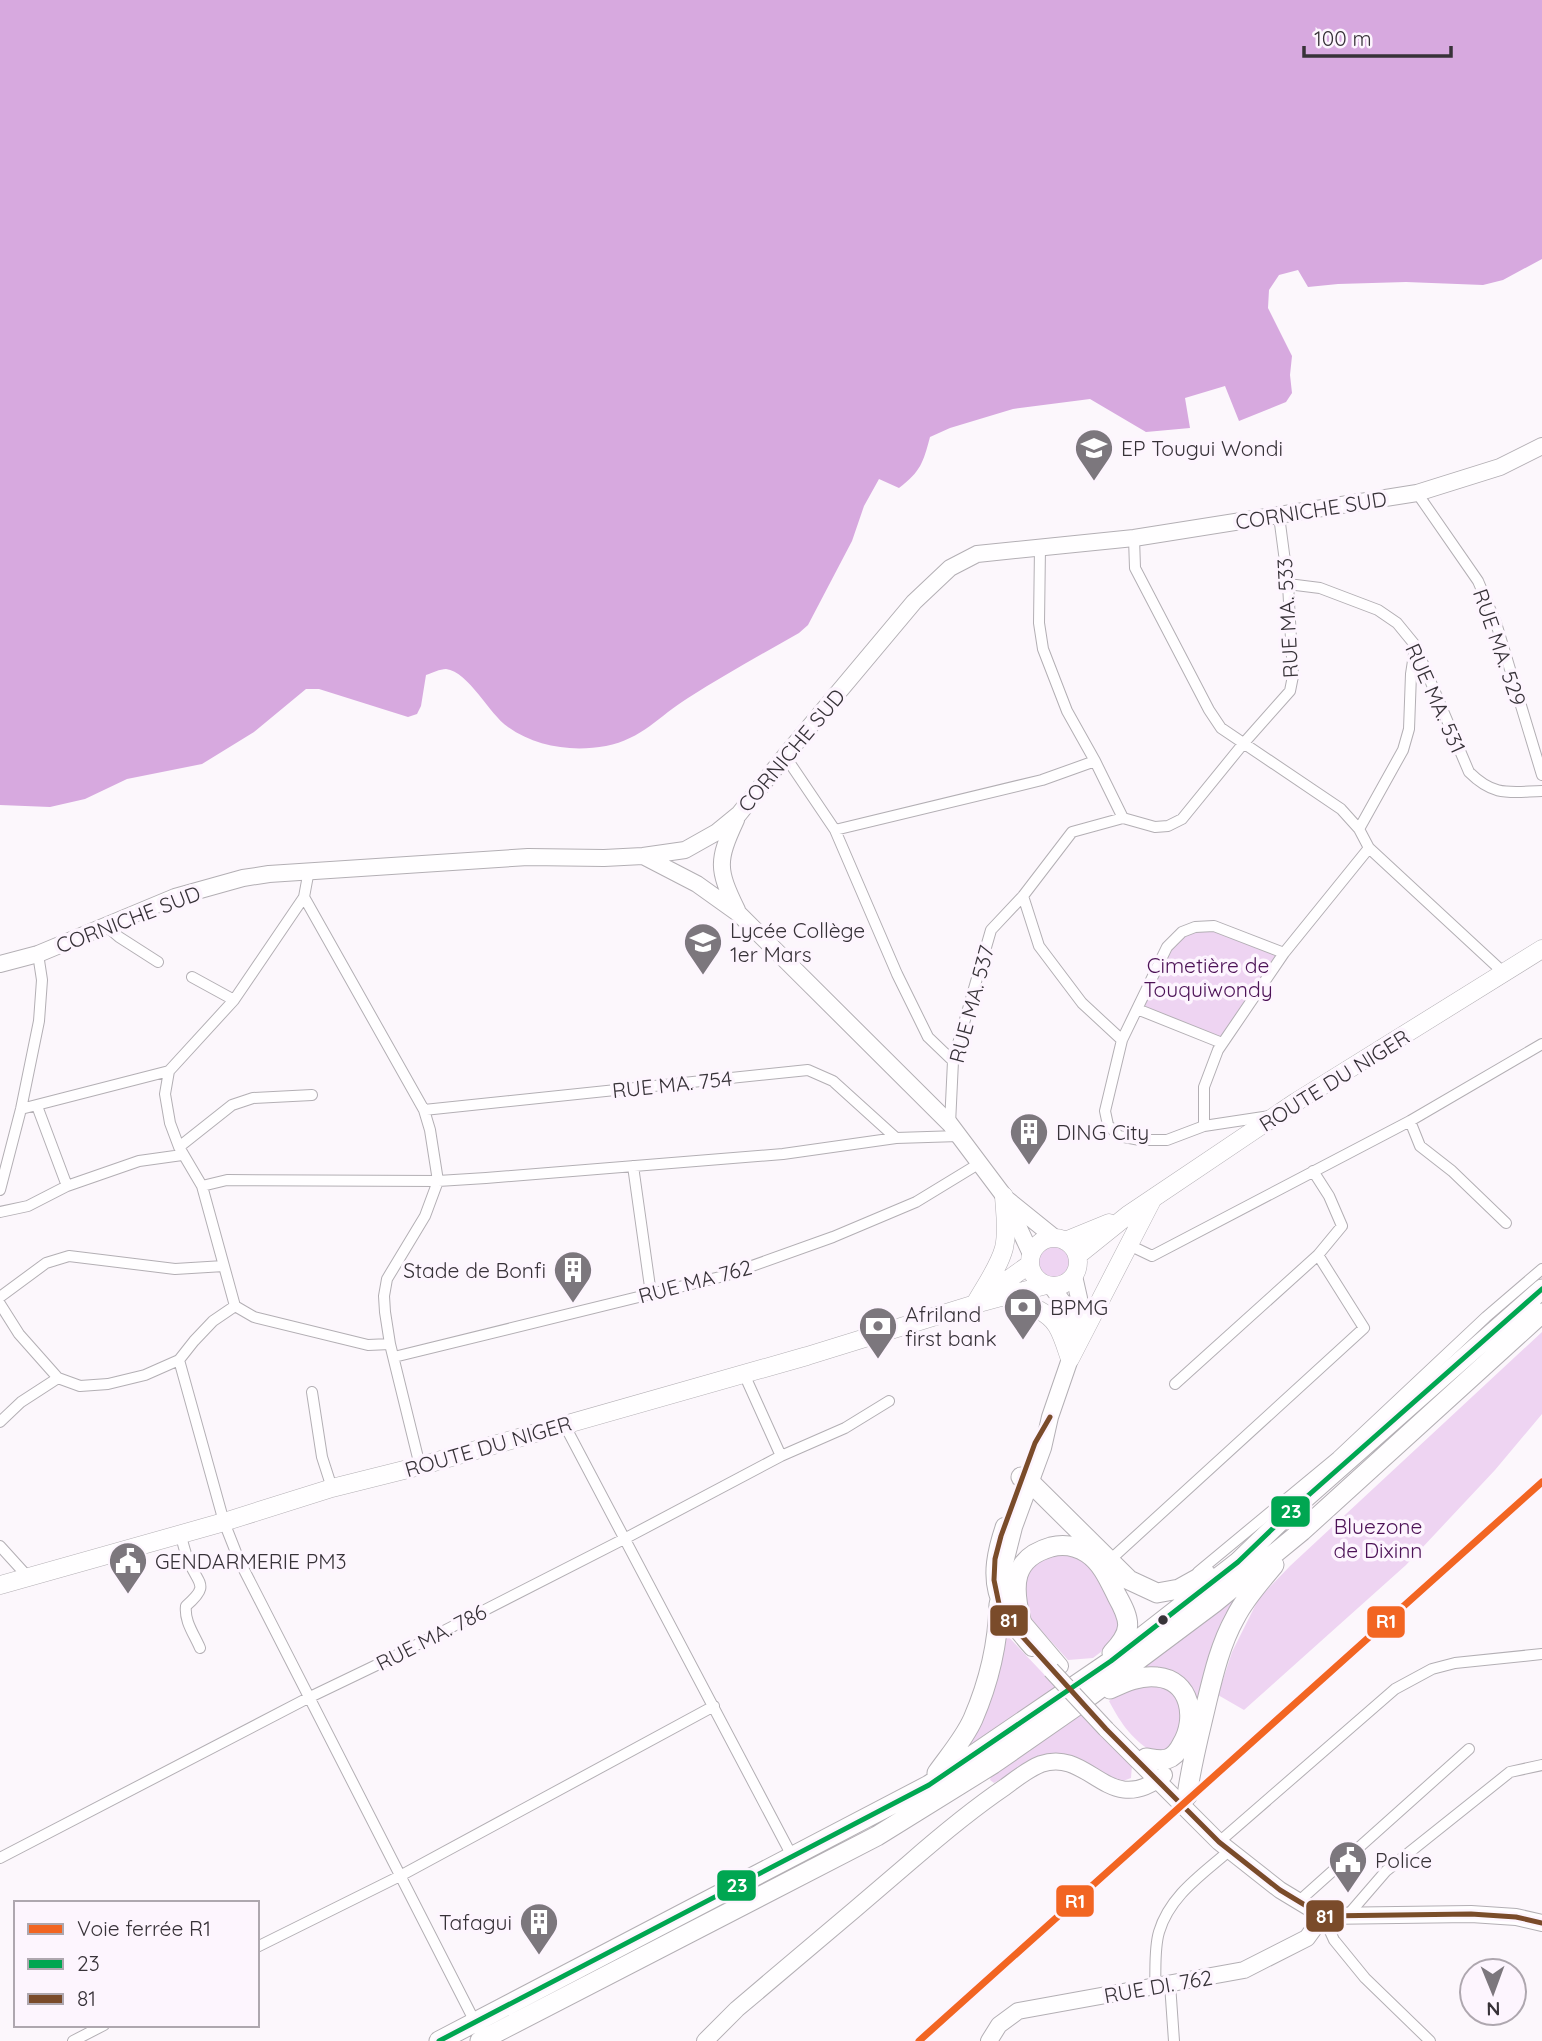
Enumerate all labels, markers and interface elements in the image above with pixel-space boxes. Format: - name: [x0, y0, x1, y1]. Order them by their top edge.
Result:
- scale bar: [1304, 14, 1451, 58]
- text: 100 m: [1314, 25, 1372, 51]
- school or university icon: EP Tougui Wondi: [1073, 427, 1115, 482]
- place label: EP Tougui Wondi: [1121, 435, 1283, 461]
- street label: CORNICHE SUD: [1234, 485, 1388, 535]
- street label: RUE MA. 533: [1271, 557, 1303, 679]
- street label: RUE MA. 529: [1468, 585, 1532, 709]
- street label: RUE MA. 531: [1400, 639, 1472, 757]
- street label: CORNICHE SUD: [732, 683, 850, 817]
- street label: CORNICHE SUD: [52, 879, 204, 959]
- place label: Lycée Collège 1er Mars: [730, 917, 865, 967]
- school or university icon: Lycée Collège 1er Mars: [682, 921, 724, 976]
- street label: RUE MA. 537: [943, 942, 999, 1065]
- park label: Cimetière de Touquiwondy: [1143, 952, 1273, 1002]
- street label: ROUTE DU NIGER: [1254, 1023, 1414, 1137]
- street label: RUE MA. 754: [611, 1065, 733, 1103]
- building icon: DING City: [1008, 1111, 1050, 1166]
- place label: DING City: [1056, 1119, 1149, 1145]
- building icon: Stade de Bonfi: [552, 1249, 594, 1304]
- street label: RUE MA 762: [635, 1253, 755, 1309]
- place label: Stade de Bonfi: [403, 1257, 546, 1283]
- bank icon: BPMG: [1002, 1286, 1044, 1341]
- place label: BPMG: [1050, 1294, 1108, 1320]
- place label: Afriland first bank: [905, 1301, 997, 1351]
- bank icon: Afriland first bank: [857, 1305, 899, 1360]
- street label: ROUTE DU NIGER: [402, 1410, 574, 1482]
- line badge: 23: [1270, 1495, 1311, 1528]
- text: 23: [1280, 1499, 1302, 1523]
- park label: Bluezone de Dixinn: [1334, 1513, 1422, 1563]
- public building icon: GENDARMERIE PM3: [107, 1540, 149, 1595]
- place label: GENDARMERIE PM3: [155, 1548, 347, 1574]
- street label: RUE MA. 786: [371, 1598, 491, 1676]
- line badge: 81: [989, 1604, 1029, 1637]
- line badge: R1: [1366, 1605, 1406, 1639]
- text: 81: [1000, 1608, 1018, 1632]
- text: R1: [1376, 1609, 1396, 1633]
- unlabelled marker: [1156, 1613, 1170, 1627]
- public building icon: Police: [1327, 1839, 1369, 1894]
- place label: Police: [1375, 1847, 1432, 1873]
- line badge: 23: [716, 1869, 757, 1902]
- text: 23: [726, 1873, 748, 1897]
- line badge: R1: [1055, 1884, 1095, 1918]
- text: R1: [1065, 1889, 1085, 1913]
- line badge: 81: [1305, 1899, 1345, 1933]
- legend: [14, 1901, 259, 2027]
- building icon: Tafagui: [518, 1901, 560, 1956]
- text: 81: [1316, 1904, 1334, 1928]
- place label: Tafagui: [439, 1909, 512, 1935]
- text: Voie ferrée R1: [77, 1915, 211, 1941]
- text: 23: [77, 1950, 100, 1976]
- north arrow: [1458, 1957, 1528, 2027]
- street label: RUE DI. 762: [1102, 1964, 1214, 2008]
- text: 81: [77, 1985, 96, 2011]
- text: N: [1486, 1997, 1500, 2021]

